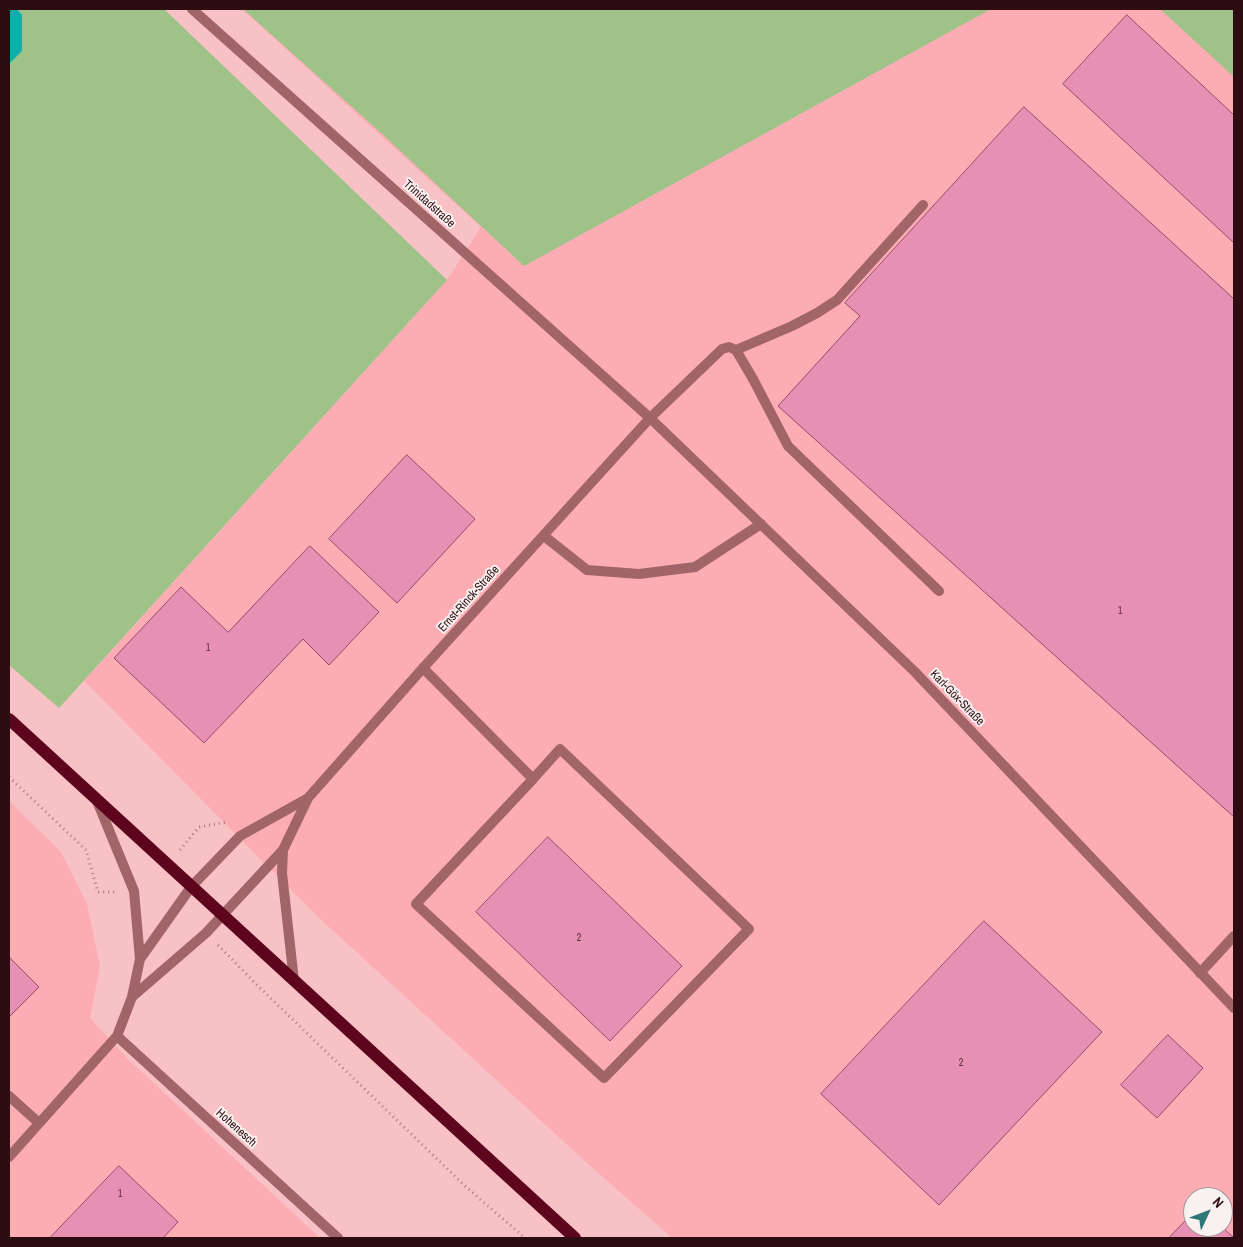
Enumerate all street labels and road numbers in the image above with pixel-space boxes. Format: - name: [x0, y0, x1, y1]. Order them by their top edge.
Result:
- street label: Trinidadstraße: [400, 177, 458, 231]
- street label: Ernst-Rinck-Straße: [435, 563, 503, 635]
- street label: Karl-Göx-Straße: [927, 667, 987, 729]
- street label: Hohenesch: [213, 1106, 259, 1150]

